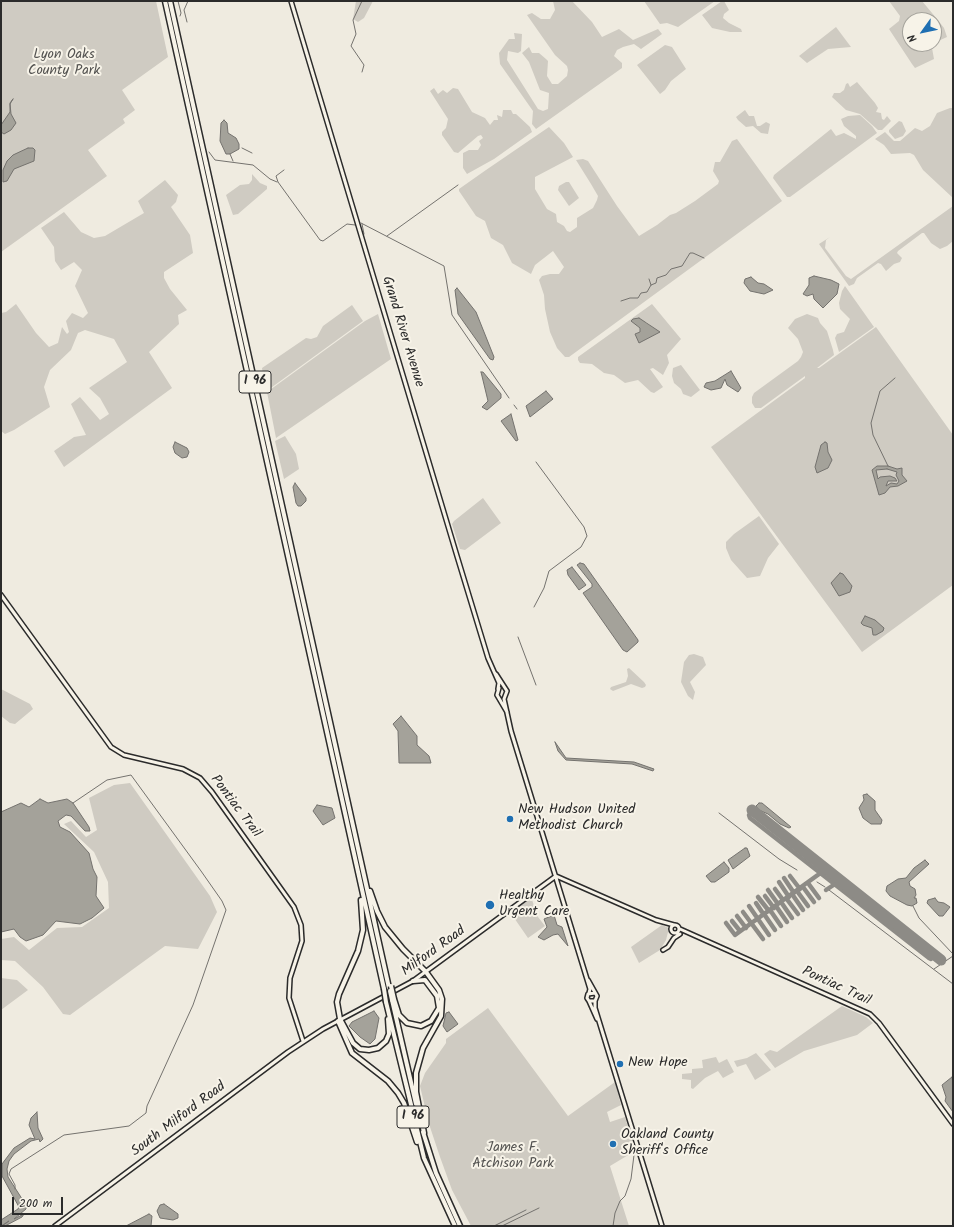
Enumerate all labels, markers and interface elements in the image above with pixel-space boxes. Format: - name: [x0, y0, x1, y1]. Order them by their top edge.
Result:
- north arrow: [902, 12, 942, 52]
- text: N: [903, 30, 922, 46]
- park label: Lyon Oaks County Park: [28, 48, 100, 80]
- street label: Grand River Avenue: [377, 275, 427, 389]
- road number: I 96: [239, 371, 271, 393]
- street label: Pontiac Trail: [206, 772, 264, 842]
- place label: New Hudson United Methodist Church: [518, 803, 635, 836]
- marker: New Hudson United Methodist Church: [505, 814, 515, 824]
- place label: Healthy Urgent Care: [499, 889, 569, 922]
- marker: Healthy Urgent Care: [484, 899, 496, 911]
- street label: Milford Road: [399, 923, 469, 981]
- street label: Pontiac Trail: [799, 964, 873, 1010]
- place label: New Hope: [628, 1056, 688, 1072]
- marker: New Hope: [615, 1059, 625, 1069]
- street label: South Milford Road: [129, 1079, 229, 1161]
- road number: I 96: [397, 1106, 429, 1128]
- place label: Oakland County Sheriff's Office: [621, 1128, 714, 1160]
- marker: Oakland County Sheriff's Office: [608, 1139, 618, 1149]
- park label: James F. Atchison Park: [472, 1141, 554, 1174]
- scale bar: [14, 1189, 65, 1215]
- text: 200 m: [19, 1194, 52, 1213]

